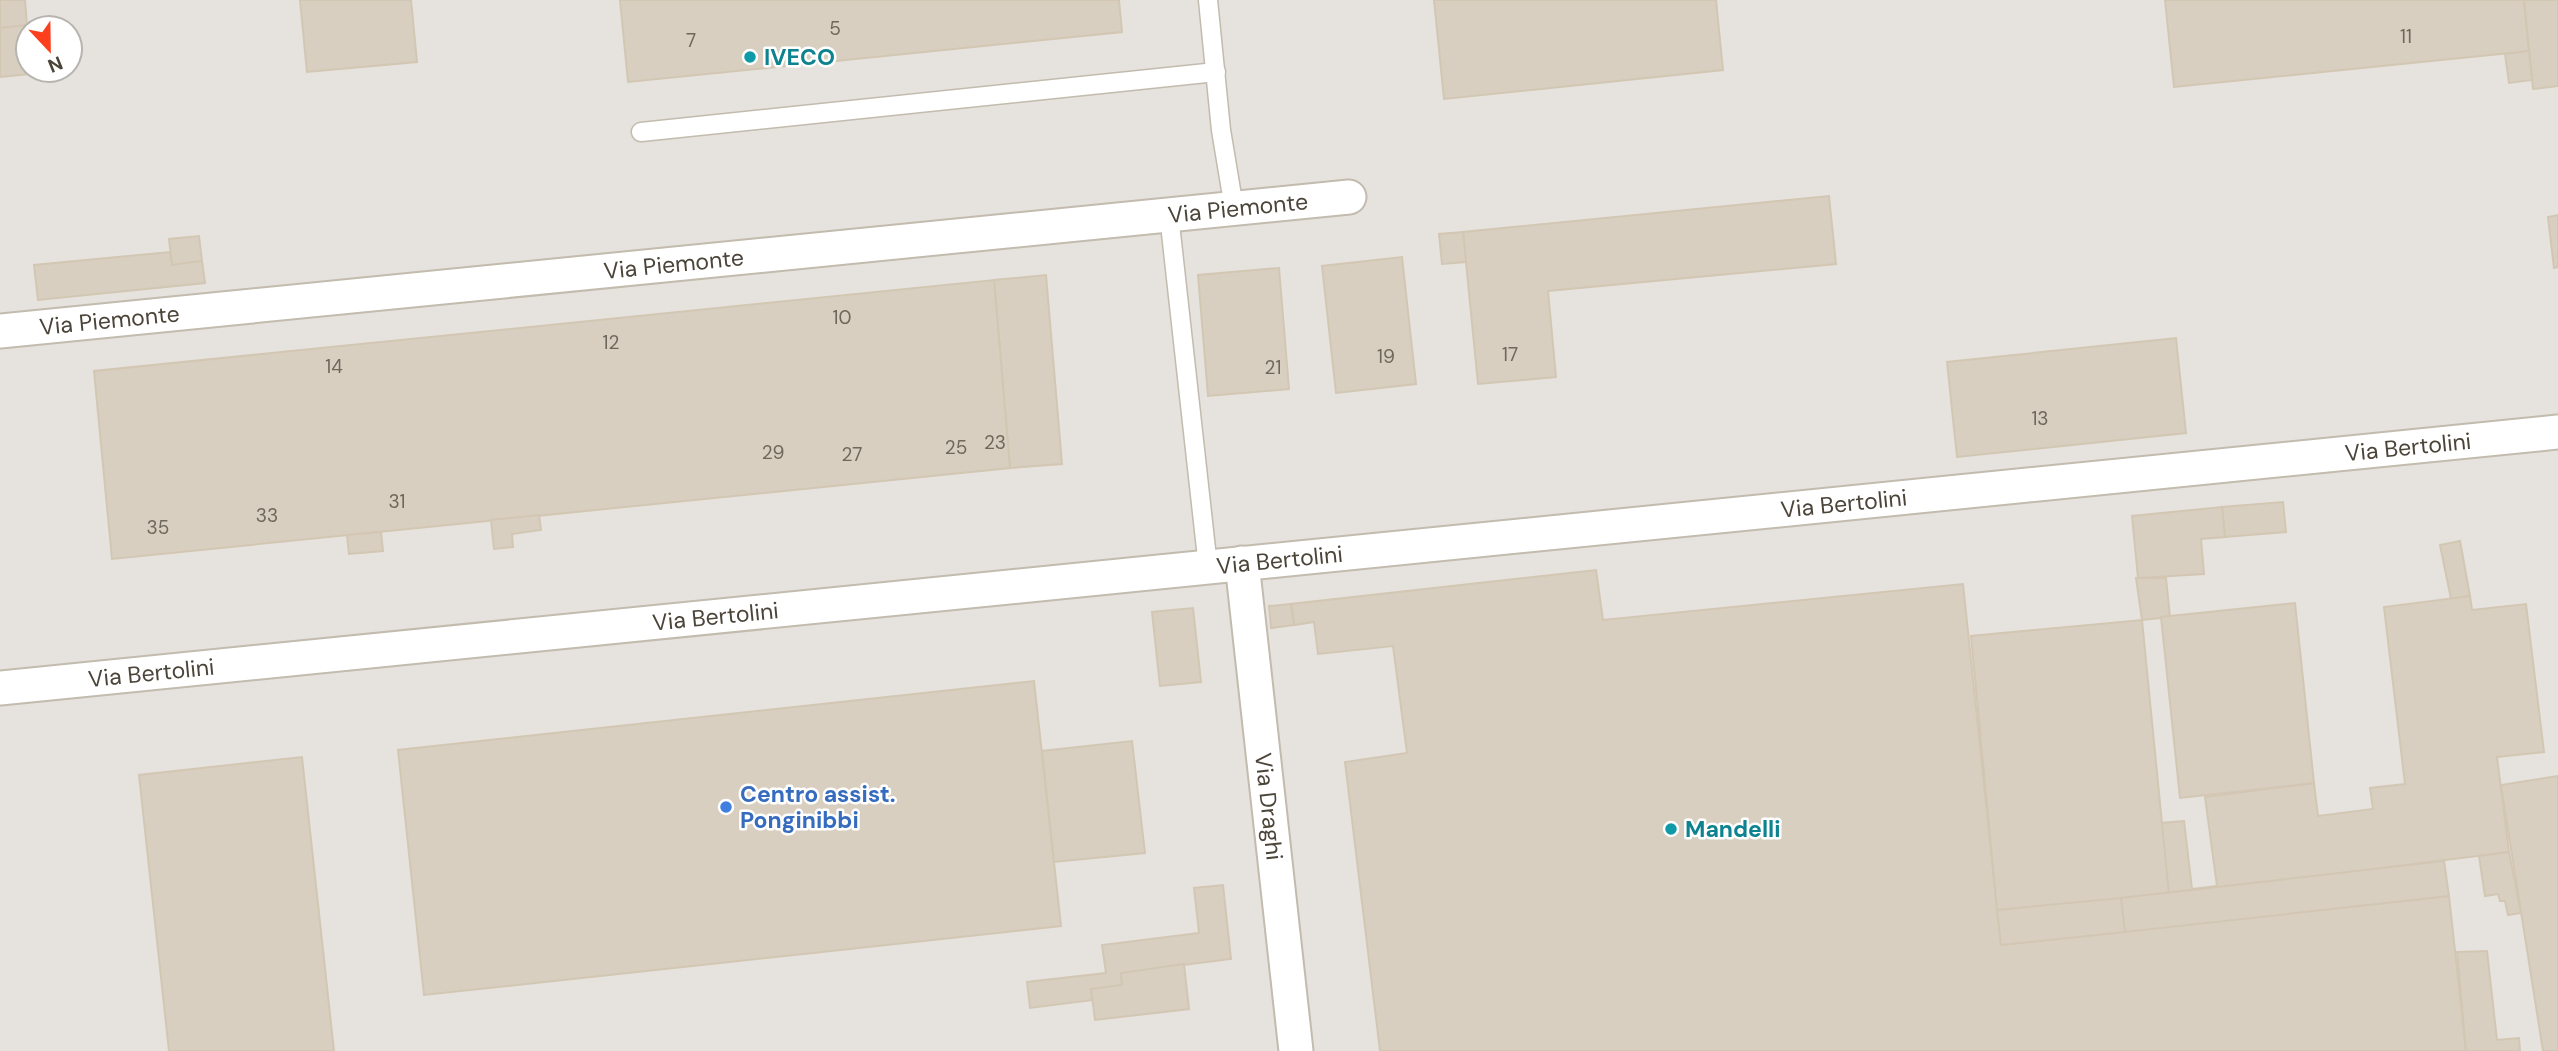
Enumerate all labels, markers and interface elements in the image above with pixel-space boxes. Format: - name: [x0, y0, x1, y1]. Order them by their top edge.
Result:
- north arrow: [14, 14, 84, 84]
- house number: 5: [829, 16, 841, 41]
- house number: 11: [2400, 24, 2412, 49]
- house number: 7: [686, 28, 696, 53]
- place label: IVECO: [764, 42, 835, 72]
- marker: IVECO: [742, 49, 758, 65]
- text: N: [44, 50, 66, 78]
- street label: Via Piemonte: [1166, 186, 1309, 230]
- street label: Via Piemonte: [602, 242, 745, 286]
- street label: Via Piemonte: [38, 298, 181, 342]
- house number: 10: [833, 305, 851, 330]
- house number: 12: [603, 330, 619, 355]
- house number: 17: [1502, 342, 1518, 367]
- house number: 19: [1377, 344, 1395, 369]
- house number: 14: [325, 354, 343, 379]
- house number: 21: [1265, 355, 1281, 380]
- house number: 13: [2031, 406, 2049, 431]
- street label: Via Bertolini: [2343, 426, 2473, 468]
- house number: 23: [984, 430, 1006, 455]
- house number: 25: [945, 435, 967, 460]
- house number: 29: [762, 440, 784, 465]
- house number: 27: [842, 442, 862, 467]
- street label: Via Bertolini: [1779, 482, 1908, 525]
- house number: 31: [389, 489, 405, 514]
- house number: 33: [256, 503, 278, 528]
- house number: 35: [147, 515, 169, 540]
- street label: Via Bertolini: [1215, 539, 1344, 581]
- street label: Via Bertolini: [651, 595, 780, 638]
- street label: Via Bertolini: [87, 652, 216, 694]
- street label: Via Draghi: [1248, 751, 1290, 862]
- place label: Centro assist. Ponginibbi: [740, 779, 896, 835]
- marker: Centro assist. Ponginibbi: [718, 799, 734, 815]
- place label: Mandelli: [1685, 814, 1781, 844]
- marker: Mandelli: [1663, 821, 1679, 837]

